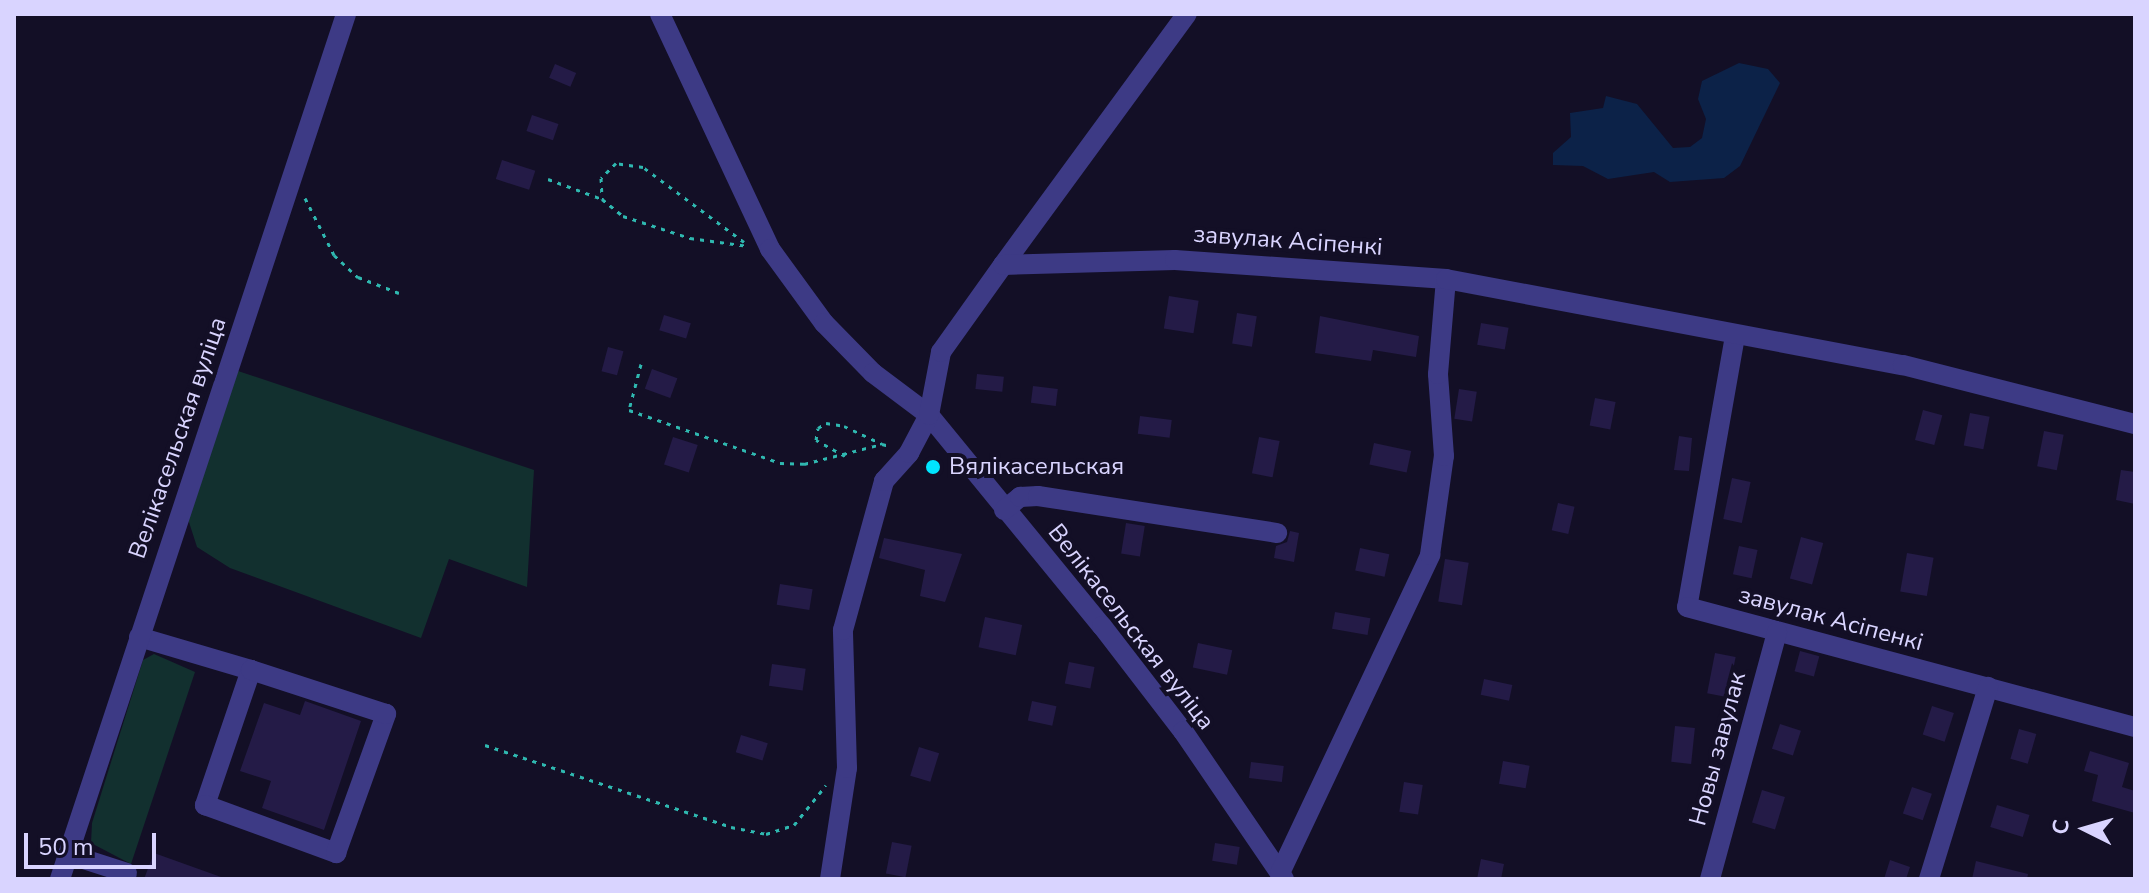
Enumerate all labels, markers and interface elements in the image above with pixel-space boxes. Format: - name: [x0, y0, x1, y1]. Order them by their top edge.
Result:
- street label: завулак Асіпенкі: [1192, 220, 1384, 262]
- street label: Велікасельская вуліца: [123, 314, 233, 562]
- place label: Вялікасельская: [949, 453, 1124, 481]
- marker: Вялікасельская: [924, 458, 942, 476]
- street label: Велікасельская вуліца: [1042, 518, 1220, 736]
- street label: завулак Асіпенкі: [1736, 581, 1926, 657]
- street label: Новы завулак: [1684, 669, 1752, 829]
- north arrow: [2045, 789, 2125, 869]
- scale bar: [28, 817, 160, 867]
- text: С: [2045, 818, 2077, 836]
- text: 50 m: [38, 831, 94, 863]

